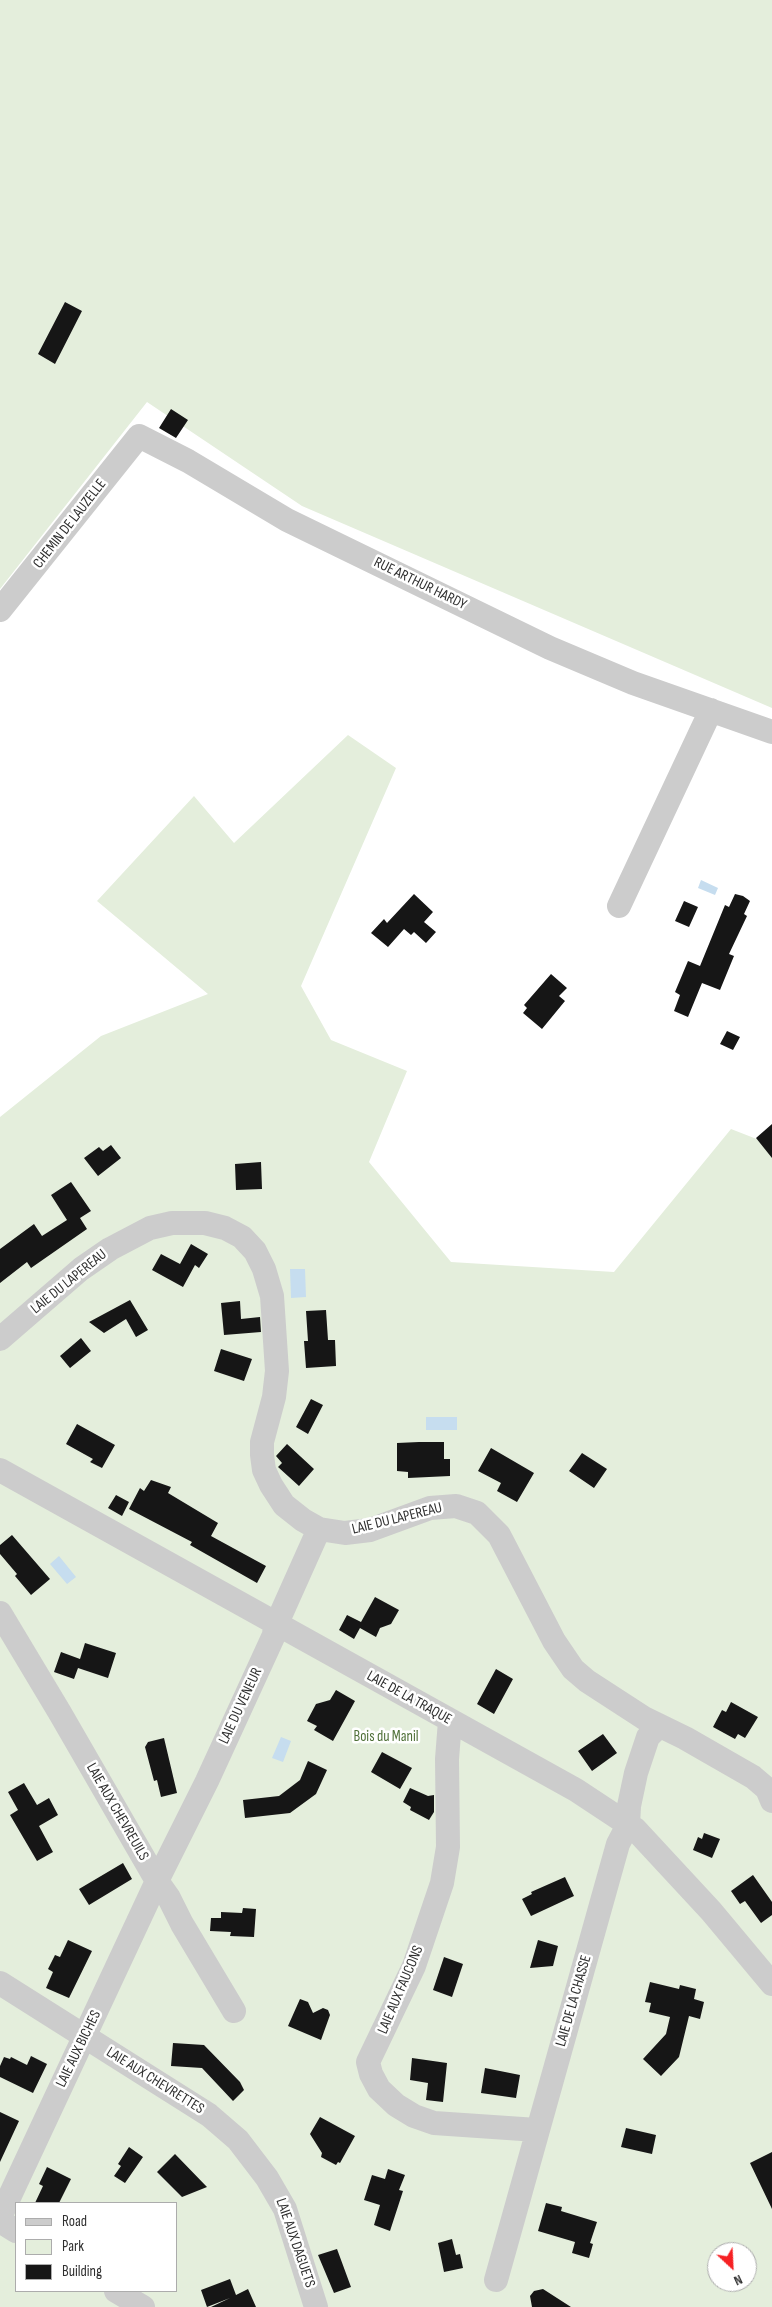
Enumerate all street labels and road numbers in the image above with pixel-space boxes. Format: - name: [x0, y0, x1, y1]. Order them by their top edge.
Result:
- street label: CHEMIN DE LAUZELLE: [30, 476, 110, 572]
- street label: RUE ARTHUR HARDY: [371, 554, 469, 614]
- street label: LAIE DU LAPEREAU: [27, 1246, 111, 1318]
- street label: LAIE DU LAPEREAU: [350, 1499, 444, 1539]
- street label: LAIE DU VENEUR: [216, 1665, 266, 1747]
- street label: LAIE DE LA TRAQUE: [363, 1667, 455, 1729]
- street label: LAIE AUX CHEVREUILS: [82, 1760, 152, 1864]
- street label: LAIE AUX FAUCONS: [374, 1943, 428, 2037]
- street label: LAIE DE LA CHASSE: [552, 1953, 596, 2049]
- street label: LAIE AUX BICHES: [53, 2008, 105, 2090]
- street label: LAIE AUX CHEVRETTES: [103, 2044, 207, 2118]
- street label: LAIE AUX DAGUETS: [271, 2196, 319, 2290]

